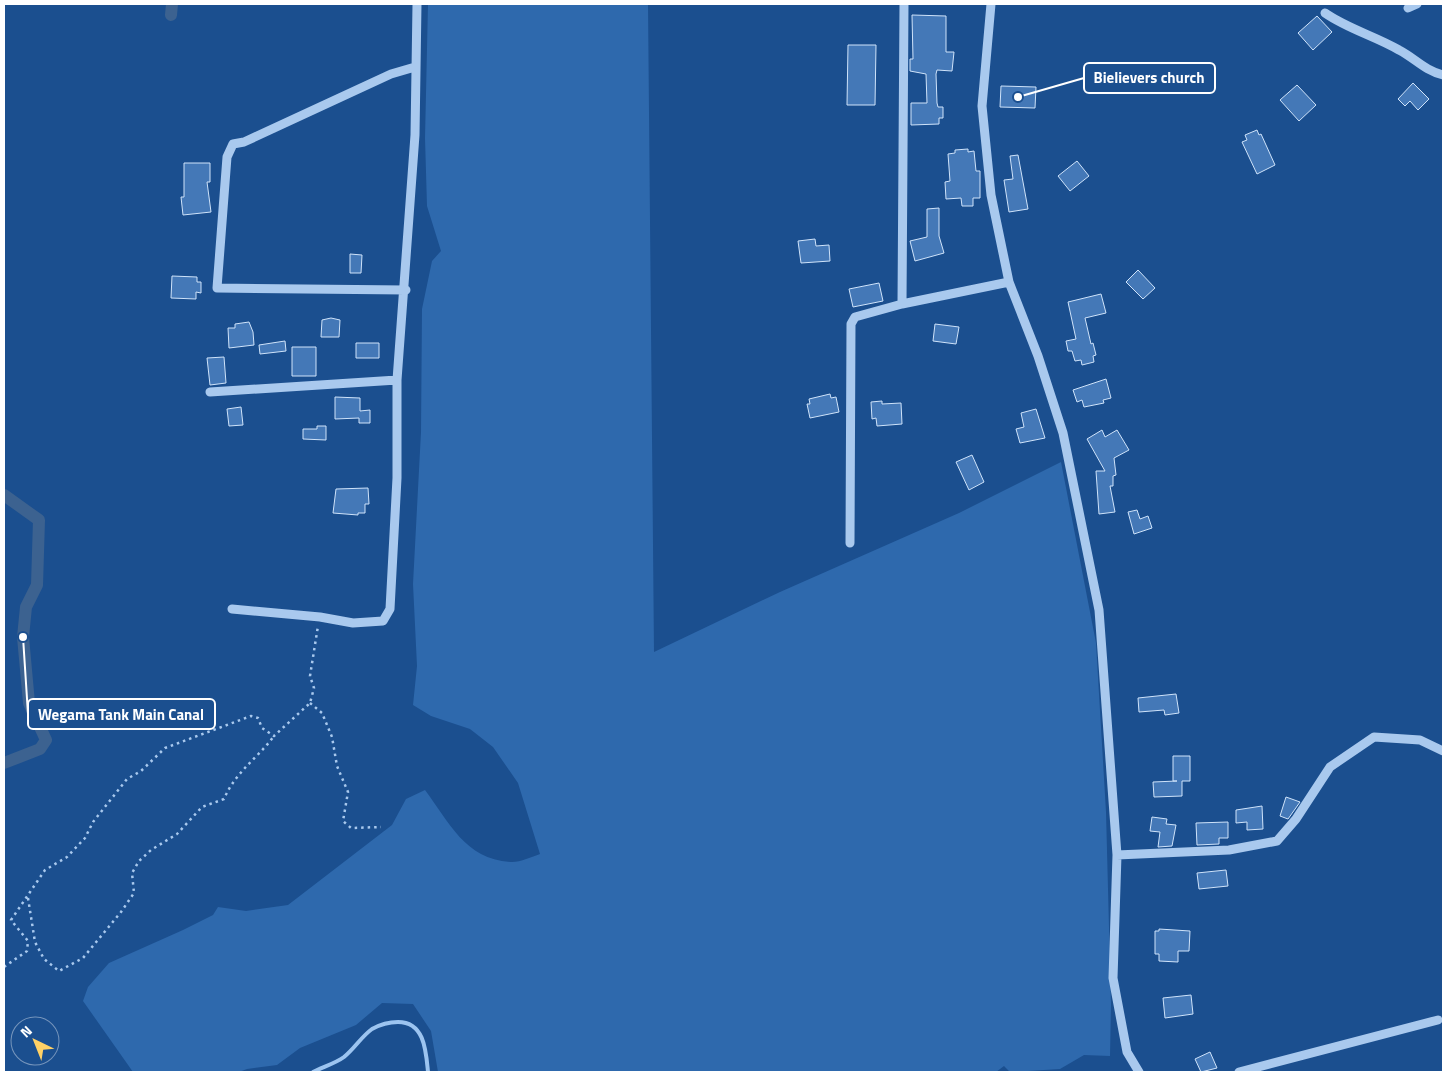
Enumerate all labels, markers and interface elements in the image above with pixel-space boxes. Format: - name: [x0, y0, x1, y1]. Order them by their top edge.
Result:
- callout: Bielievers church: [1084, 63, 1215, 93]
- text: Bielievers church: [1094, 66, 1204, 89]
- callout: Wegama Tank Main Canal: [28, 699, 215, 729]
- text: Wegama Tank Main Canal: [38, 703, 204, 726]
- north arrow: [10, 1016, 60, 1066]
- text: N: [15, 1020, 37, 1042]

